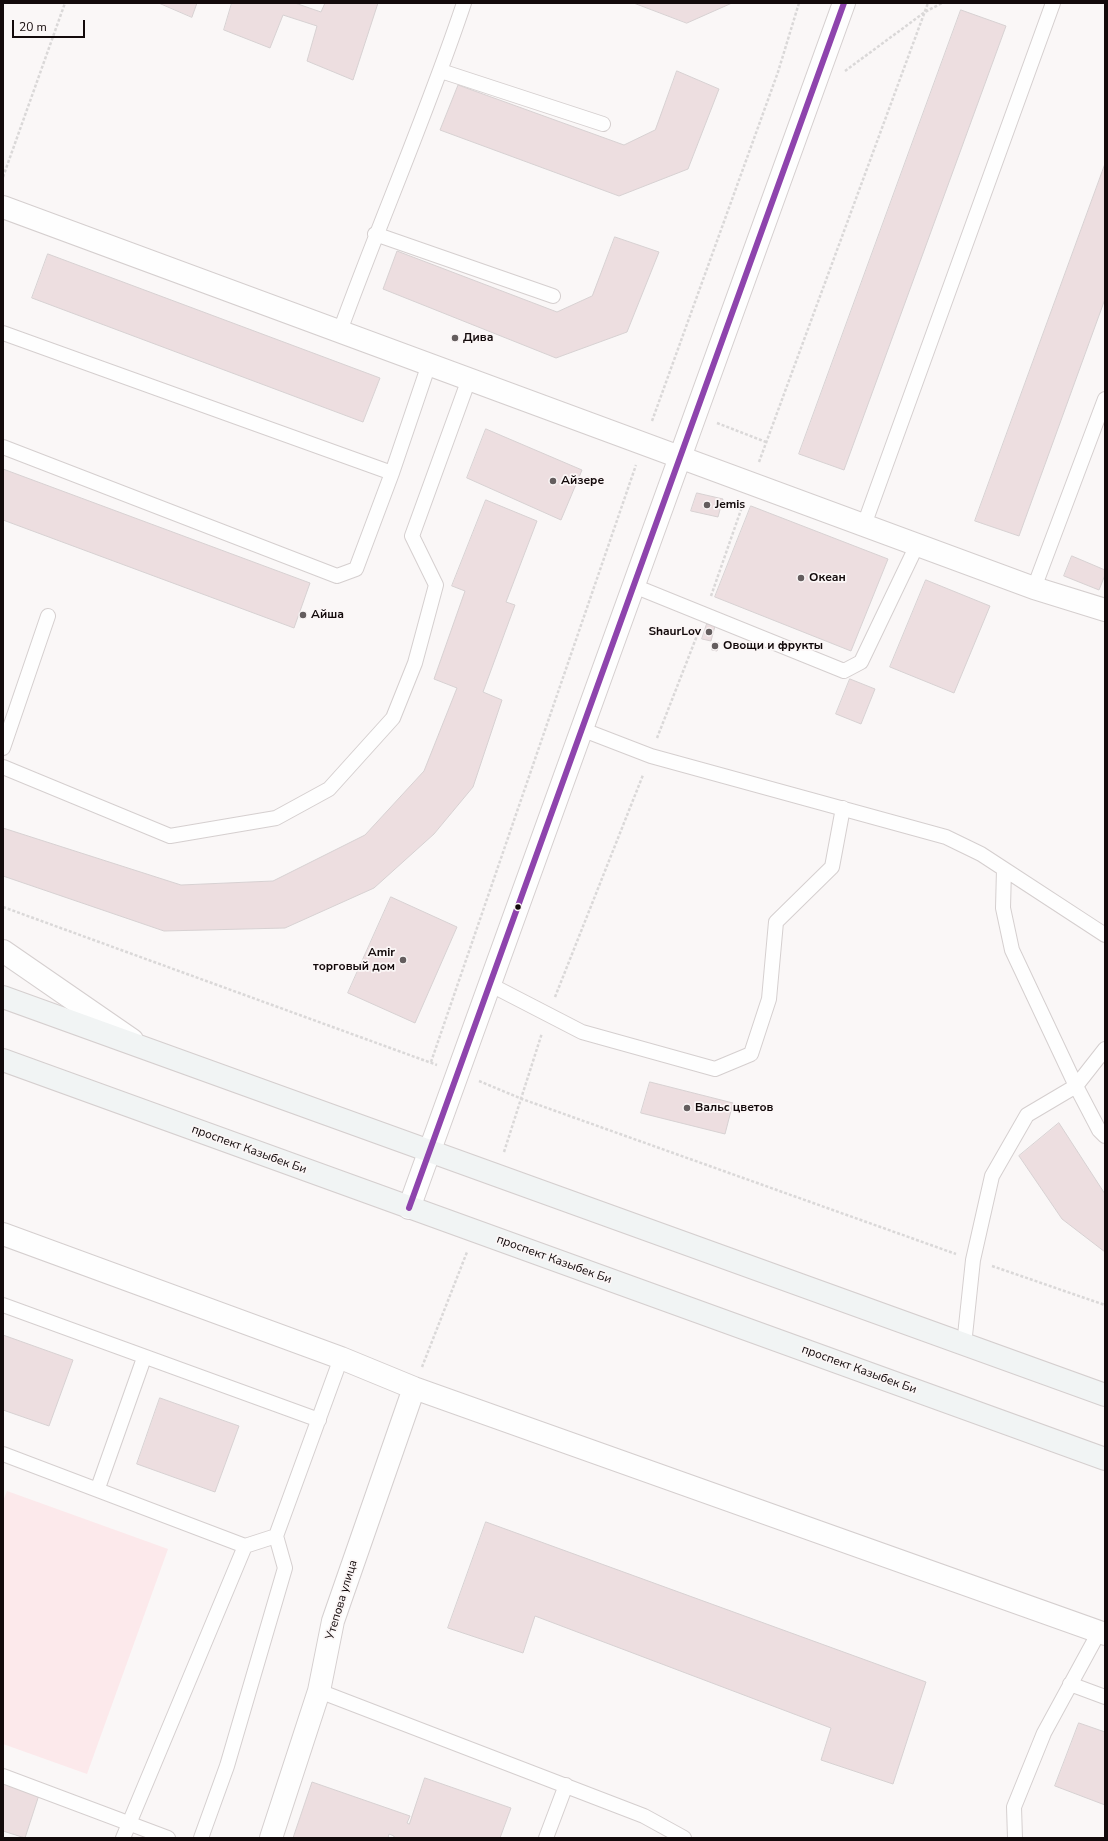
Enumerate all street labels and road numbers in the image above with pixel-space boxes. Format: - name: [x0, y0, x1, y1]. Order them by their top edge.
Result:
- street label: проспект Казыбек Би: [190, 1122, 308, 1178]
- street label: проспект Казыбек Би: [495, 1232, 613, 1288]
- street label: проспект Казыбек Би: [800, 1342, 918, 1398]
- street label: Утепова улица: [323, 1558, 361, 1642]

